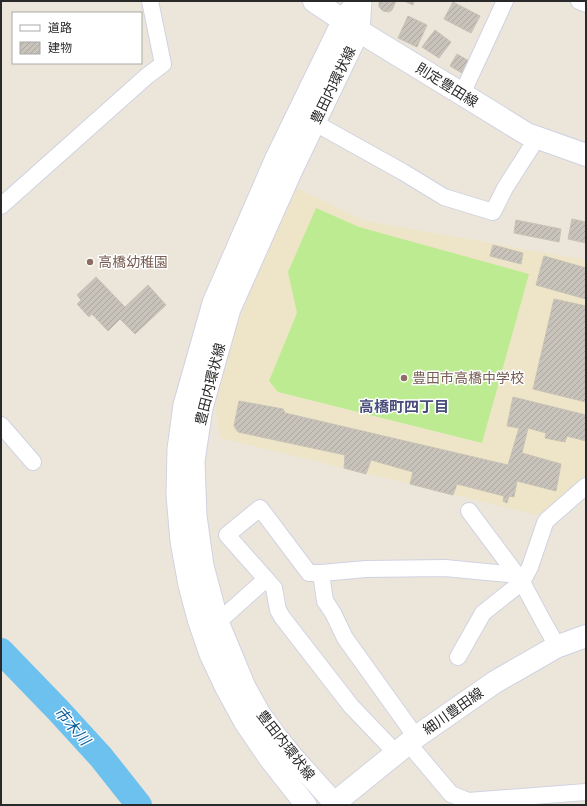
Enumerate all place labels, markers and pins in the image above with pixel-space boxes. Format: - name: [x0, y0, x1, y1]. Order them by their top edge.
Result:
- place label: 高橋幼稚園: [98, 254, 168, 271]
- marker: 高橋幼稚園: [85, 257, 95, 267]
- place label: 豊田市高橋中学校: [412, 370, 524, 387]
- marker: 豊田市高橋中学校: [399, 373, 409, 383]

